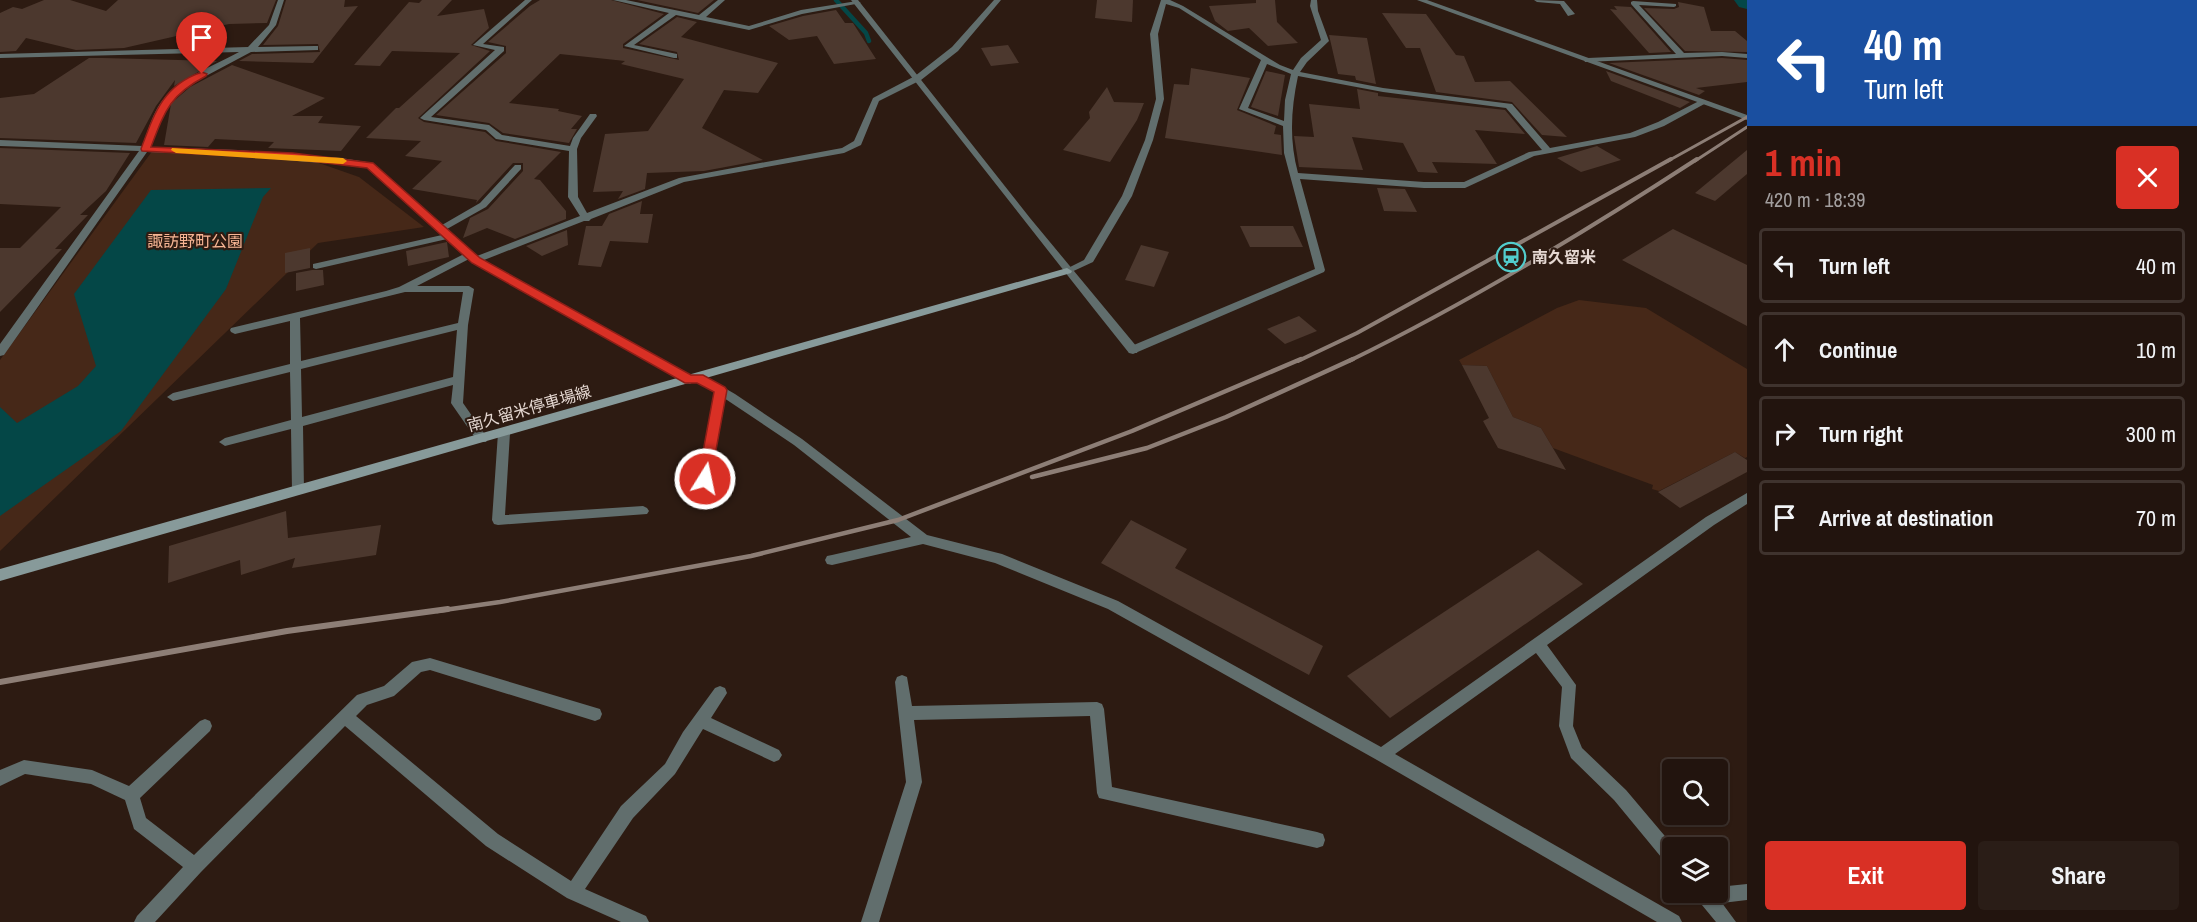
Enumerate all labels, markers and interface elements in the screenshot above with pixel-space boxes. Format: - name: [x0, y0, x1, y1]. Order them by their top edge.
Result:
- pin: [176, 12, 227, 74]
- text: 40 m: [1864, 17, 1943, 73]
- icon: arrive: [185, 21, 218, 54]
- icon: left: [1765, 24, 1843, 102]
- text: Turn left: [1864, 71, 1943, 107]
- text: 1 min: [1765, 139, 1842, 187]
- button: close: [2116, 146, 2179, 209]
- text: 420 m · 18:39: [1765, 186, 1865, 213]
- park label: 諏訪野町公園: [147, 230, 243, 252]
- station icon: 南久留米: [1495, 241, 1527, 273]
- place label: 南久留米: [1532, 246, 1596, 268]
- icon: left: [1768, 249, 1801, 282]
- text: Turn left: [1819, 251, 1890, 281]
- text: 40 m: [2136, 251, 2176, 281]
- icon: ahead: [1768, 333, 1801, 366]
- text: Continue: [1819, 335, 1897, 365]
- text: 10 m: [2136, 335, 2176, 365]
- street label: 南久留米停車場線: [464, 380, 594, 436]
- icon: right: [1768, 417, 1801, 450]
- text: Turn right: [1819, 419, 1903, 449]
- text: 300 m: [2126, 419, 2176, 449]
- position arrow: [673, 447, 737, 511]
- icon: arrive: [1768, 501, 1801, 534]
- text: Arrive at destination: [1819, 503, 1993, 533]
- text: 70 m: [2136, 503, 2176, 533]
- map controls: [1662, 759, 1728, 903]
- button: search: [1662, 759, 1728, 825]
- button: layers: [1662, 837, 1728, 903]
- button: Exit: [1765, 841, 1966, 910]
- button: Share: [1978, 841, 2179, 910]

